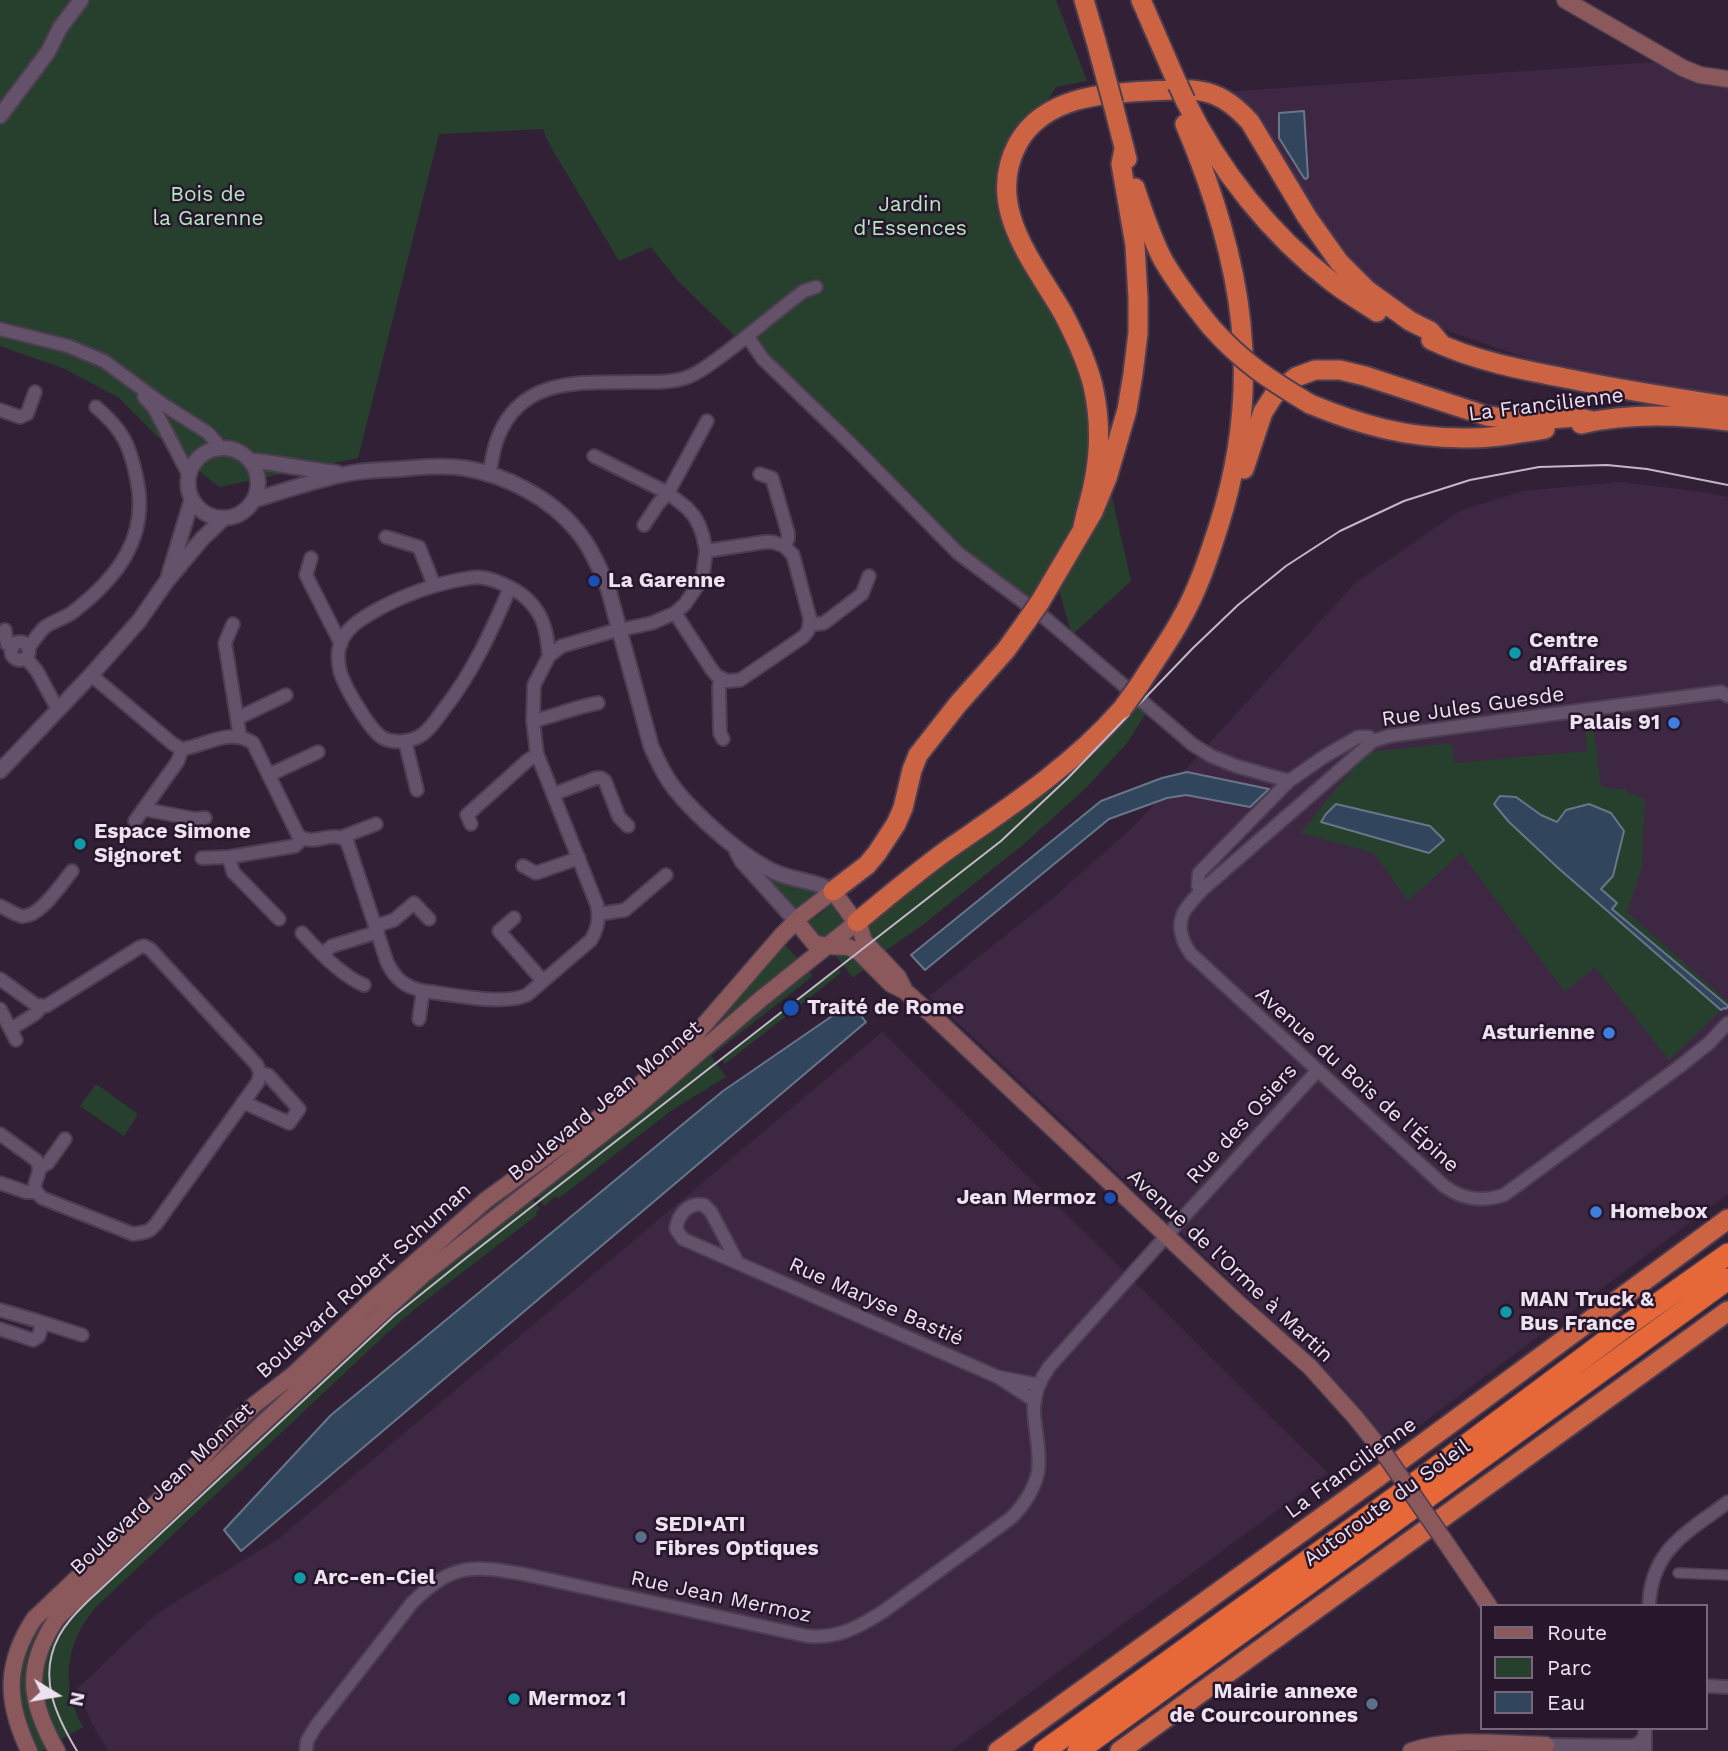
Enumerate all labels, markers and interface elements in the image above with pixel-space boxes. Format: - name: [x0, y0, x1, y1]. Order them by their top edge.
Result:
- park label: Bois de la Garenne: [152, 182, 264, 232]
- park label: Jardin d'Essences: [853, 192, 967, 242]
- street label: La Francilienne: [1467, 383, 1625, 427]
- place label: La Garenne: [608, 568, 725, 594]
- marker: La Garenne: [586, 573, 602, 589]
- place label: Centre d'Affaires: [1529, 628, 1627, 678]
- marker: Centre d'Affaires: [1507, 645, 1523, 661]
- street label: Rue Jules Guesde: [1380, 682, 1566, 732]
- place label: Palais 91: [1569, 710, 1660, 736]
- marker: Palais 91: [1666, 715, 1682, 731]
- place label: Espace Simone Signoret: [94, 819, 251, 869]
- marker: Espace Simone Signoret: [72, 836, 88, 852]
- street label: Avenue du Bois de l'Épine: [1250, 982, 1464, 1178]
- place label: Traité de Rome: [807, 995, 964, 1021]
- marker: Traité de Rome: [781, 998, 801, 1018]
- street label: Boulevard Jean Monnet: [503, 1015, 707, 1187]
- place label: Asturienne: [1482, 1020, 1595, 1046]
- marker: Asturienne: [1601, 1025, 1617, 1041]
- street label: Rue des Osiers: [1181, 1059, 1303, 1189]
- street label: Avenue de l'Orme à Martin: [1122, 1164, 1338, 1368]
- street label: Boulevard Robert Schuman: [252, 1178, 476, 1384]
- place label: Jean Mermoz: [956, 1185, 1096, 1211]
- marker: Jean Mermoz: [1102, 1190, 1118, 1206]
- place label: Homebox: [1610, 1199, 1708, 1225]
- marker: Homebox: [1588, 1204, 1604, 1220]
- street label: Rue Maryse Bastié: [785, 1252, 967, 1352]
- place label: MAN Truck & Bus France: [1520, 1287, 1654, 1337]
- marker: MAN Truck & Bus France: [1498, 1304, 1514, 1320]
- street label: Boulevard Jean Monnet: [65, 1397, 259, 1581]
- street label: La Francilienne: [1280, 1412, 1422, 1524]
- street label: Autoroute du Soleil: [1299, 1434, 1475, 1572]
- place label: SEDI•ATI Fibres Optiques: [655, 1512, 819, 1562]
- marker: SEDI•ATI Fibres Optiques: [633, 1529, 649, 1545]
- place label: Arc-en-Ciel: [314, 1565, 435, 1591]
- street label: Rue Jean Mermoz: [628, 1566, 814, 1628]
- marker: Arc-en-Ciel: [292, 1570, 308, 1586]
- legend: [1480, 1604, 1707, 1730]
- text: Route: [1547, 1620, 1607, 1645]
- text: Parc: [1547, 1655, 1592, 1680]
- north arrow: [21, 1660, 91, 1730]
- place label: Mairie annexe de Courcouronnes: [1170, 1679, 1358, 1729]
- place label: Mermoz 1: [528, 1686, 626, 1712]
- text: N: [64, 1690, 90, 1708]
- text: Eau: [1547, 1690, 1585, 1715]
- marker: Mermoz 1: [506, 1691, 522, 1707]
- marker: Mairie annexe de Courcouronnes: [1364, 1696, 1380, 1712]

